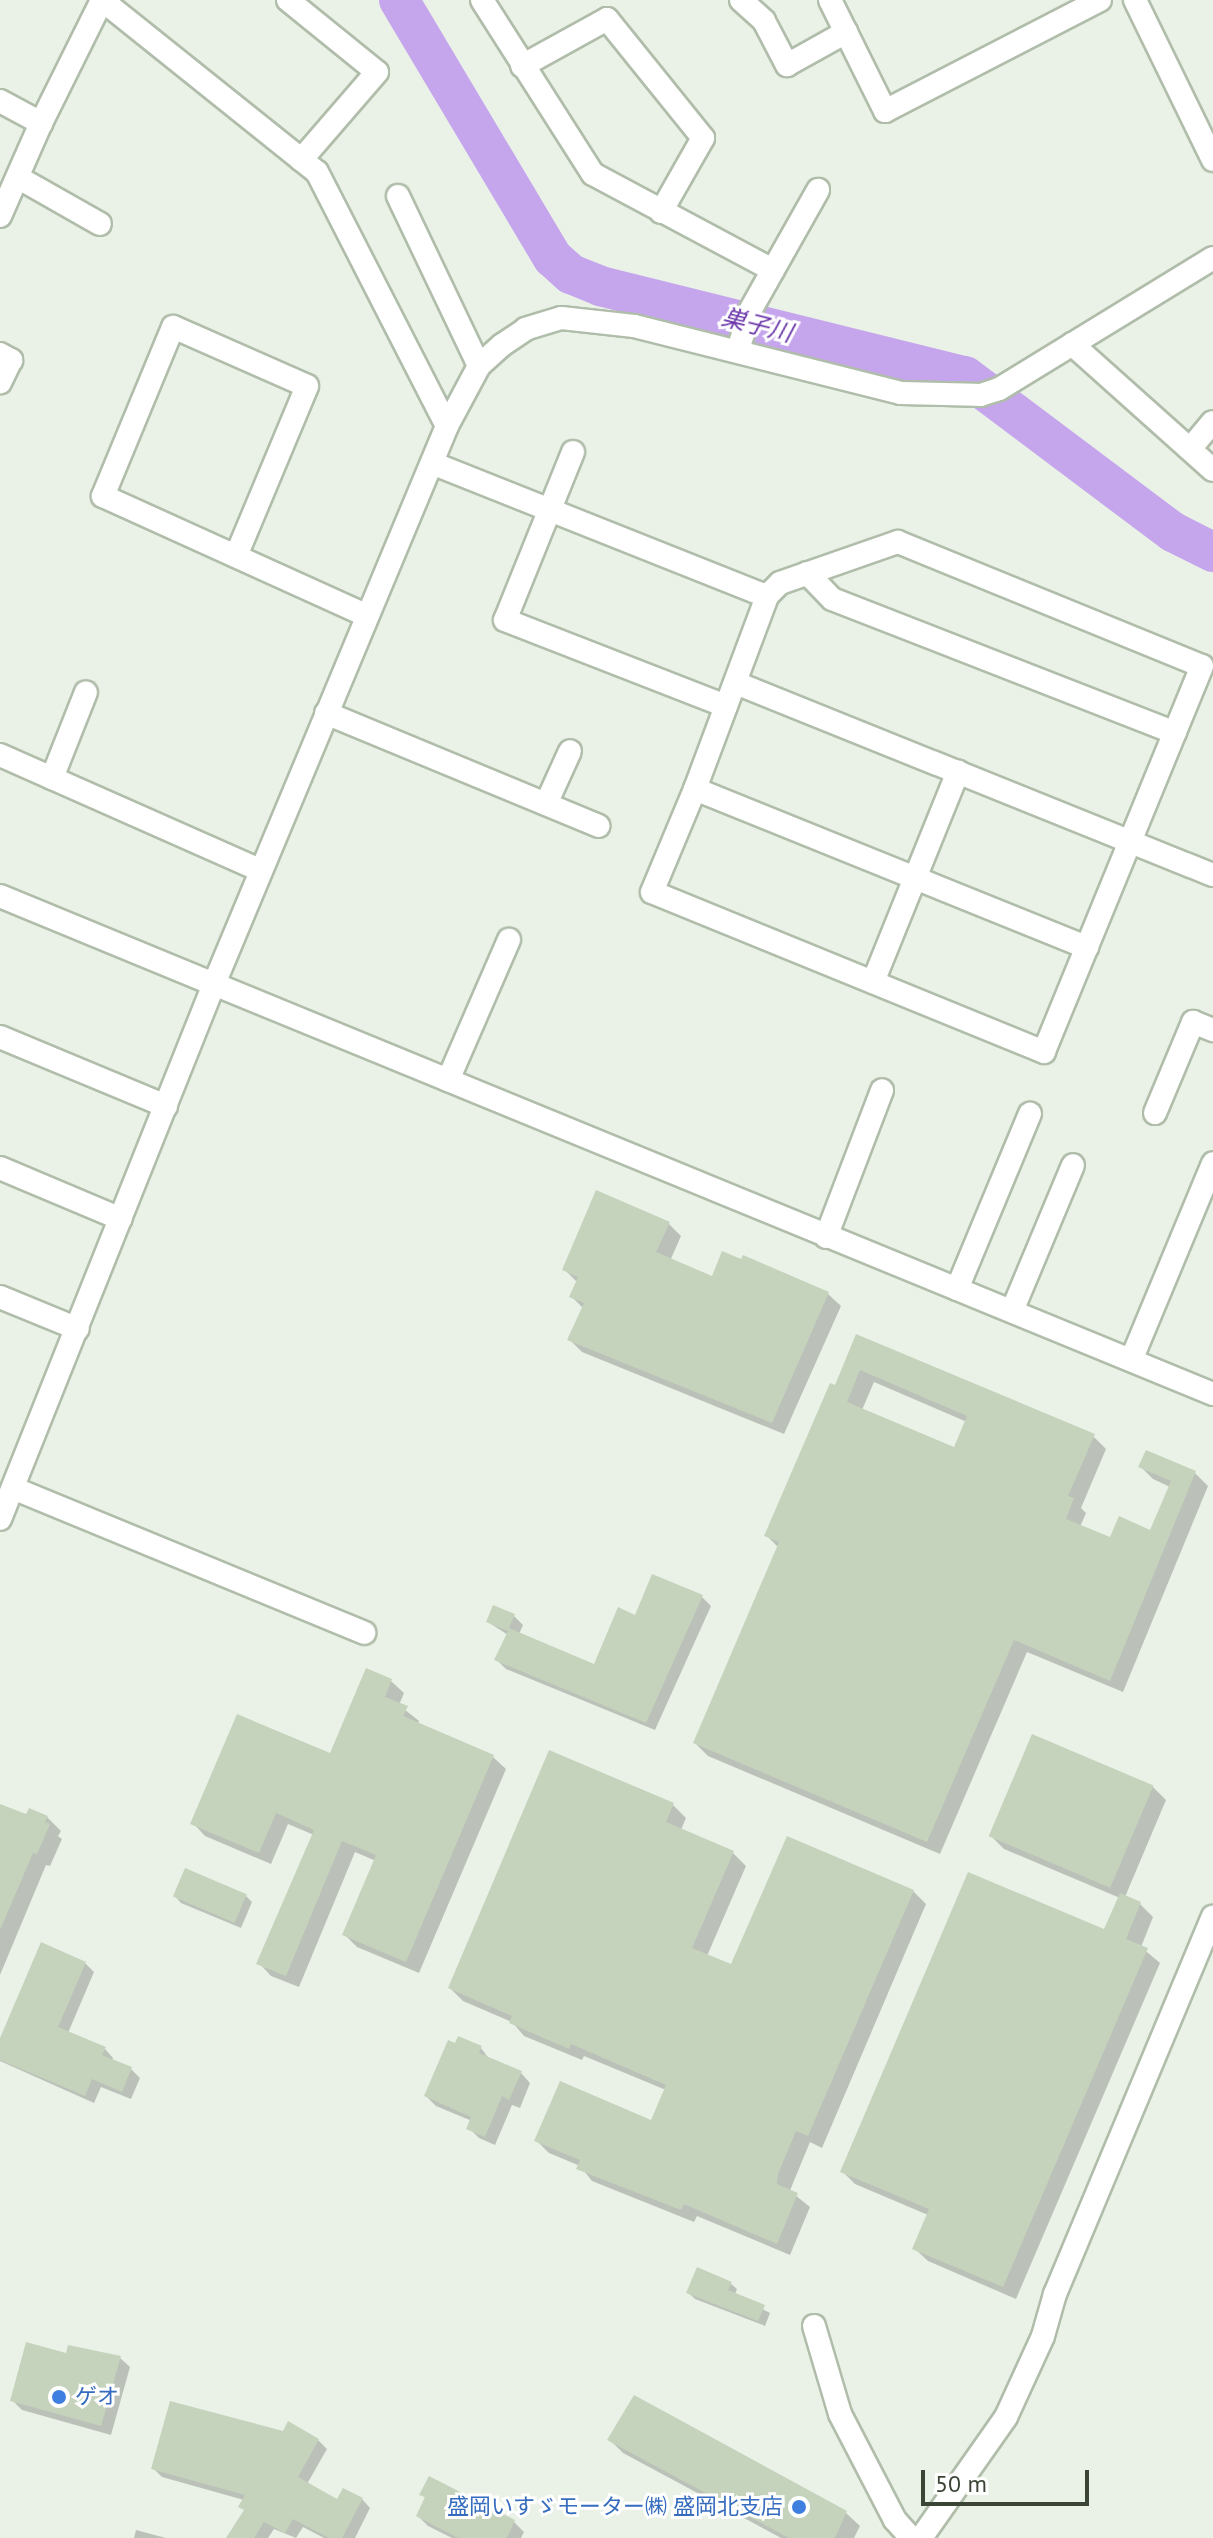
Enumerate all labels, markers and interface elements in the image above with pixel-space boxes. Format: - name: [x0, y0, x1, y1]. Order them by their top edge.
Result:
- water label: 巣子川: [719, 302, 795, 348]
- place label: ゲオ: [75, 2384, 119, 2410]
- marker: ゲオ: [50, 2388, 68, 2406]
- scale bar: [925, 2454, 1093, 2504]
- text: 50 m: [935, 2468, 987, 2499]
- place label: 盛岡いすゞモーター㈱ 盛岡北支店: [447, 2494, 783, 2520]
- marker: 盛岡いすゞモーター㈱ 盛岡北支店: [790, 2498, 808, 2516]

